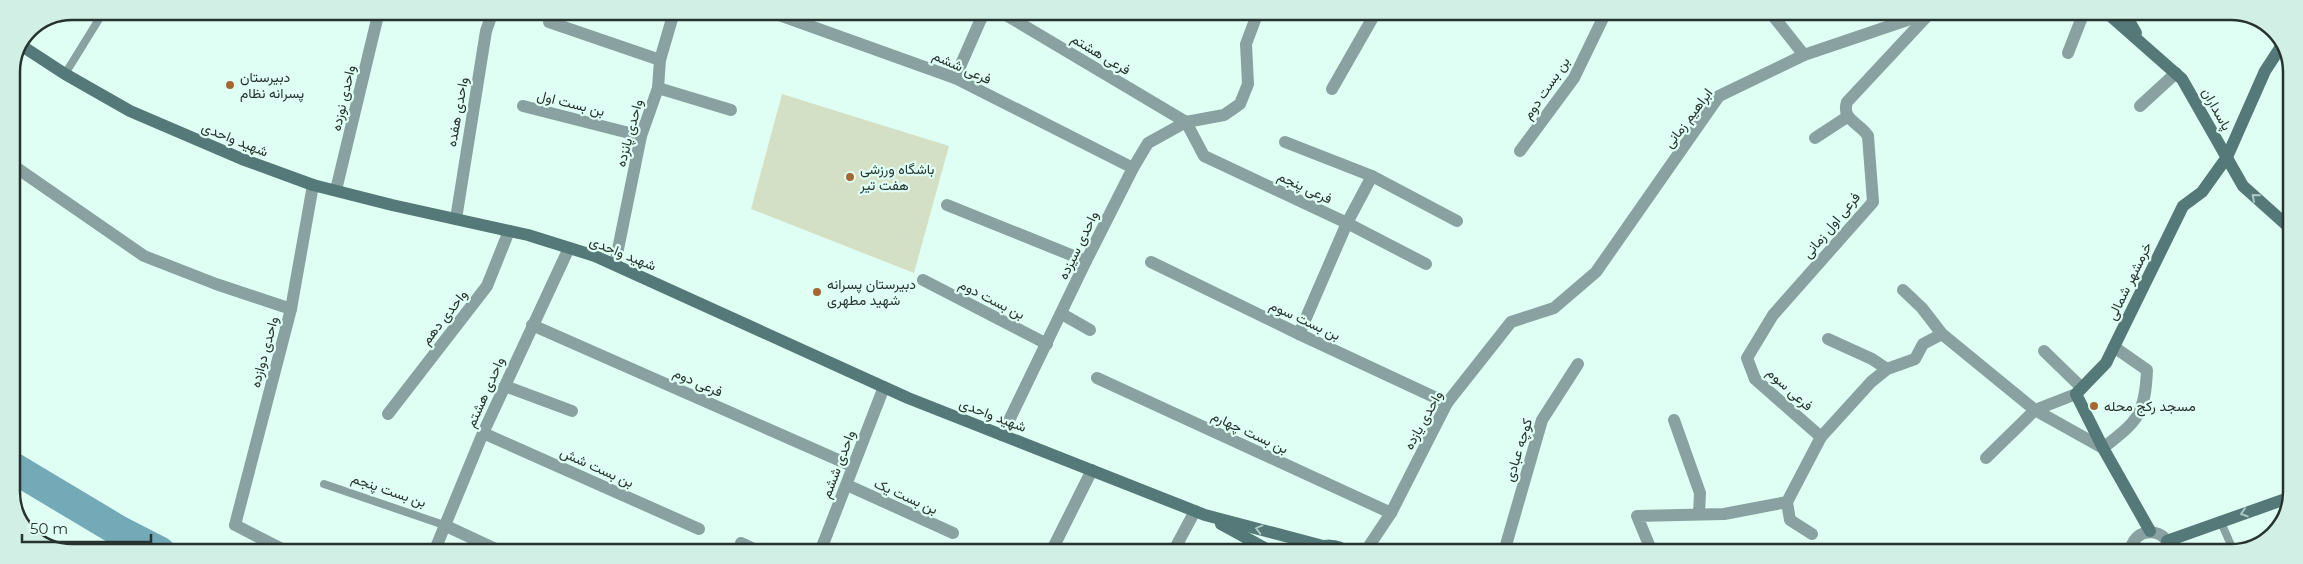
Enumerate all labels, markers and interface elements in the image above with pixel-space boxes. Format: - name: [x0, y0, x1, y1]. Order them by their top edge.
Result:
- street label: فرعی هشتم: [1068, 29, 1134, 79]
- street label: فرعی ششم: [930, 46, 994, 88]
- street label: بن بست دوم: [1518, 53, 1574, 123]
- street label: واحدی نوزده: [327, 63, 359, 133]
- place label: دبیرستان پسرانه نظام: [240, 68, 304, 103]
- street label: واحدی هفده: [442, 76, 472, 148]
- marker: دبیرستان پسرانه نظام: [224, 79, 236, 91]
- street label: پاسداران: [2197, 84, 2236, 134]
- street label: ابراهیم زمانی: [1660, 85, 1716, 151]
- street label: بن بست اول: [535, 86, 607, 121]
- street label: واحدی پانزده: [611, 97, 648, 169]
- street label: شهید واحدی: [199, 117, 271, 161]
- place label: باشگاه ورزشی هفت تیر: [859, 160, 934, 194]
- street label: فرعی پنجم: [1274, 167, 1335, 208]
- marker: باشگاه ورزشی هفت تیر: [844, 171, 856, 183]
- street label: فرعی اول زمانی: [1798, 188, 1865, 262]
- one-way arrow: [2251, 193, 2260, 202]
- street label: واحدی سیزده: [1054, 208, 1102, 282]
- street label: شهید واحدی: [587, 231, 659, 275]
- street label: خرمشهر شمالی: [2102, 239, 2156, 323]
- place label: دبیرستان پسرانه شهید مطهری: [827, 275, 916, 309]
- street label: بن بست دوم: [956, 275, 1028, 323]
- street label: واحدی دهم: [417, 286, 471, 348]
- marker: دبیرستان پسرانه شهید مطهری: [811, 286, 823, 298]
- street label: بن بست سوم: [1267, 296, 1343, 344]
- street label: واحدی دوازده: [246, 314, 282, 390]
- street label: واحدی هشتم: [461, 354, 509, 430]
- street label: فرعی دوم: [671, 363, 725, 401]
- street label: فرعی سوم: [1763, 363, 1817, 415]
- street label: واحدی یازده: [1399, 387, 1447, 453]
- street label: شهید واحدی: [957, 394, 1029, 436]
- place label: مسجد رکج محله: [2104, 397, 2196, 417]
- marker: مسجد رکج محله: [2088, 400, 2100, 412]
- street label: بن بست چهارم: [1208, 406, 1291, 459]
- street label: کوچه عبادی: [1500, 416, 1537, 484]
- street label: واحدی ششم: [817, 427, 859, 501]
- street label: بن بست شش: [557, 443, 637, 491]
- street label: بن بست پنجم: [349, 469, 429, 512]
- street label: بن بست یک: [871, 474, 941, 518]
- one-way arrow: [2241, 507, 2249, 517]
- scale bar: [22, 512, 151, 544]
- text: 50 m: [30, 519, 68, 538]
- one-way arrow: [1255, 524, 1264, 535]

